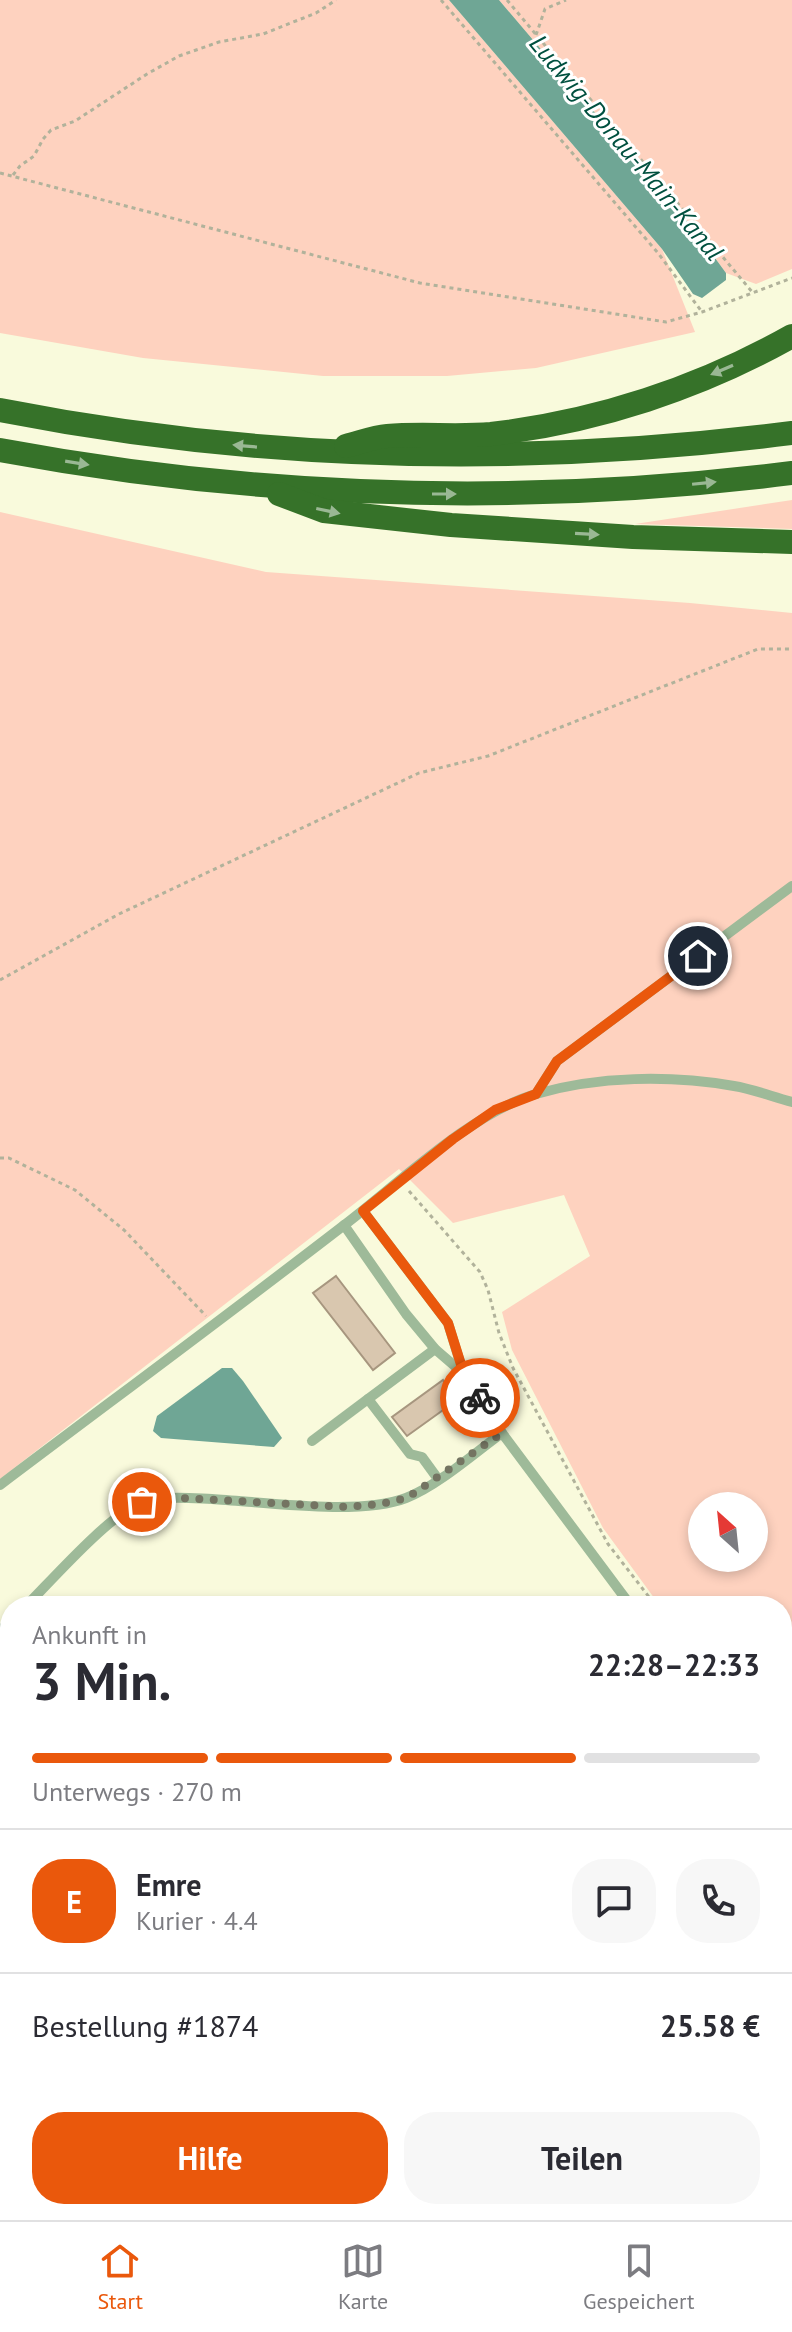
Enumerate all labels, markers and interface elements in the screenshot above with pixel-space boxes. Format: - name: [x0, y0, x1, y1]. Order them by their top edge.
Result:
- water label: Ludwig-Donau-Main-Kanal: [523, 27, 731, 267]
- one-way arrow: [710, 364, 734, 377]
- one-way arrow: [233, 439, 258, 452]
- one-way arrow: [65, 457, 90, 470]
- one-way arrow: [692, 476, 717, 489]
- one-way arrow: [432, 488, 457, 500]
- one-way arrow: [316, 505, 341, 517]
- one-way arrow: [575, 528, 600, 541]
- pin: [664, 922, 732, 990]
- icon: home: [676, 934, 720, 978]
- courier: [440, 1358, 520, 1438]
- icon: bike: [458, 1376, 502, 1420]
- pin: [108, 1468, 176, 1536]
- icon: bag: [120, 1480, 164, 1524]
- north arrow: [688, 1492, 768, 1572]
- map controls: [688, 1492, 768, 1572]
- text: Ankunft in: [32, 1618, 147, 1651]
- text: 22:28–22:33: [588, 1645, 760, 1684]
- text: 3 Min.: [32, 1647, 171, 1714]
- text: Unterwegs · 270 m: [32, 1775, 242, 1808]
- button: chat: [572, 1859, 656, 1943]
- button: phone: [676, 1859, 760, 1943]
- text: Emre: [136, 1865, 202, 1904]
- text: E: [66, 1882, 82, 1921]
- text: Kurier · 4.4: [136, 1904, 258, 1937]
- text: Bestellung #1874: [32, 2006, 258, 2045]
- text: 25.58 €: [660, 2006, 760, 2045]
- button: Hilfe: [32, 2112, 388, 2204]
- button: Teilen: [404, 2112, 760, 2204]
- tab: Start: [97, 2239, 143, 2315]
- tab: Karte: [338, 2239, 388, 2315]
- tab: Gespeichert: [583, 2239, 695, 2315]

